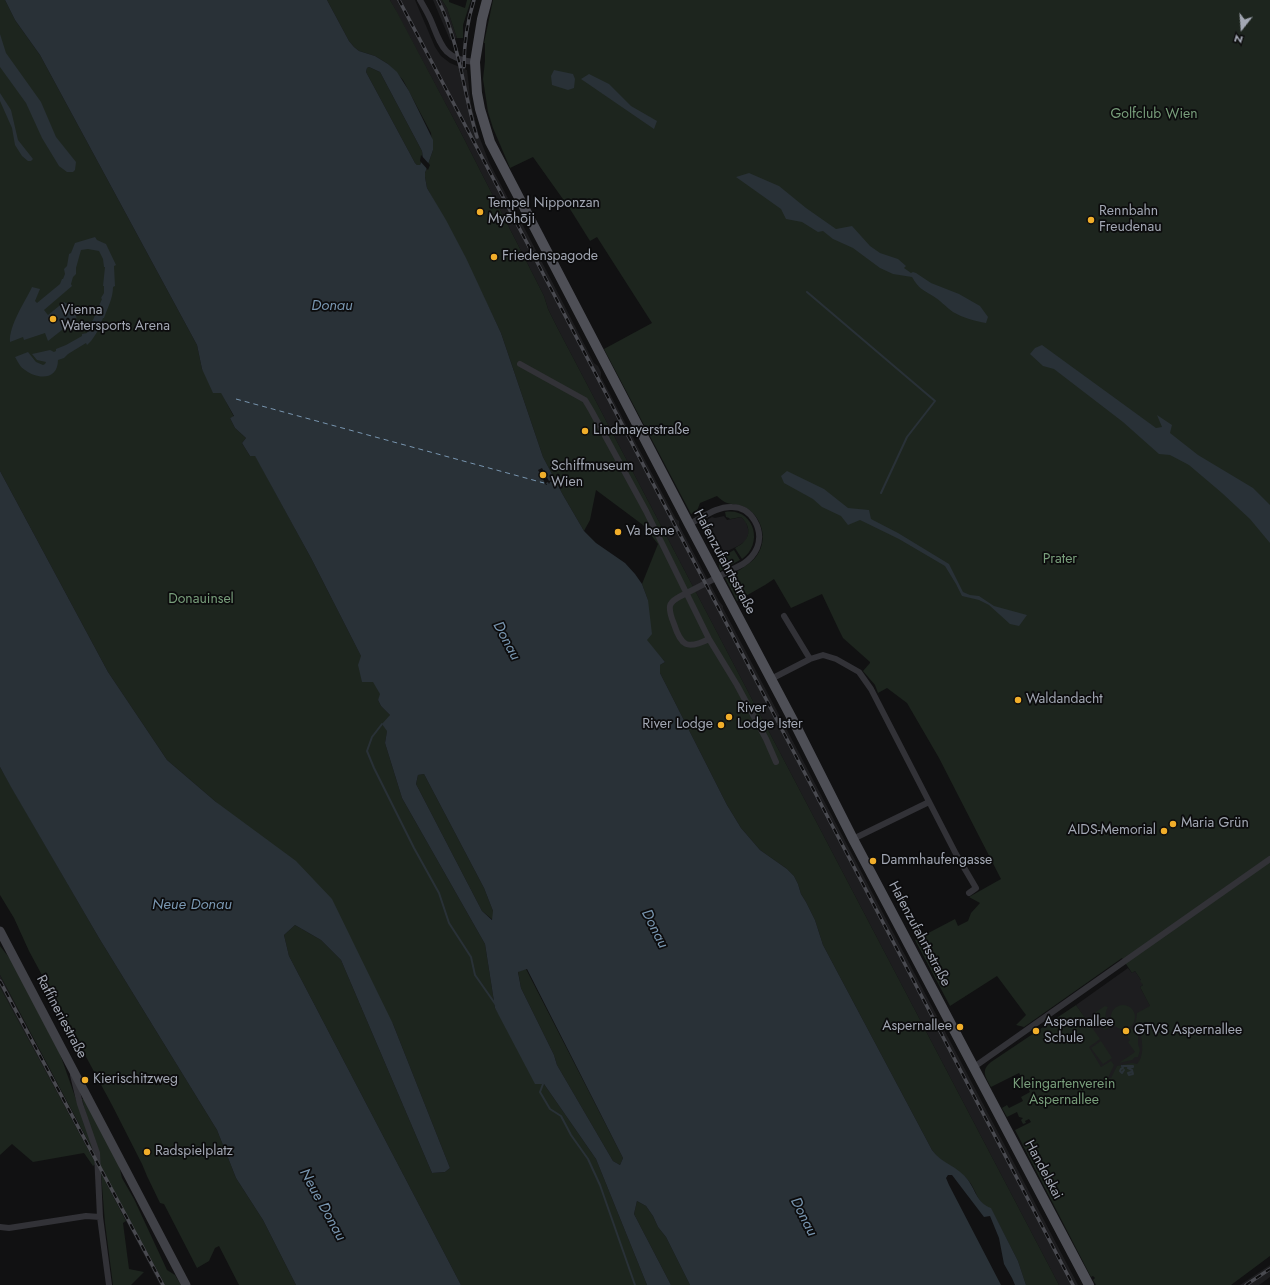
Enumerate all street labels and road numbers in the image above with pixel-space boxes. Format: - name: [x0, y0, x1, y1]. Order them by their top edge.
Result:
- street label: Hafenzufahrtsstraße: [689, 507, 759, 617]
- street label: Hafenzufahrtsstraße: [884, 879, 954, 989]
- street label: Raffineriestraße: [32, 972, 90, 1062]
- street label: Handelskai: [1020, 1138, 1066, 1202]

